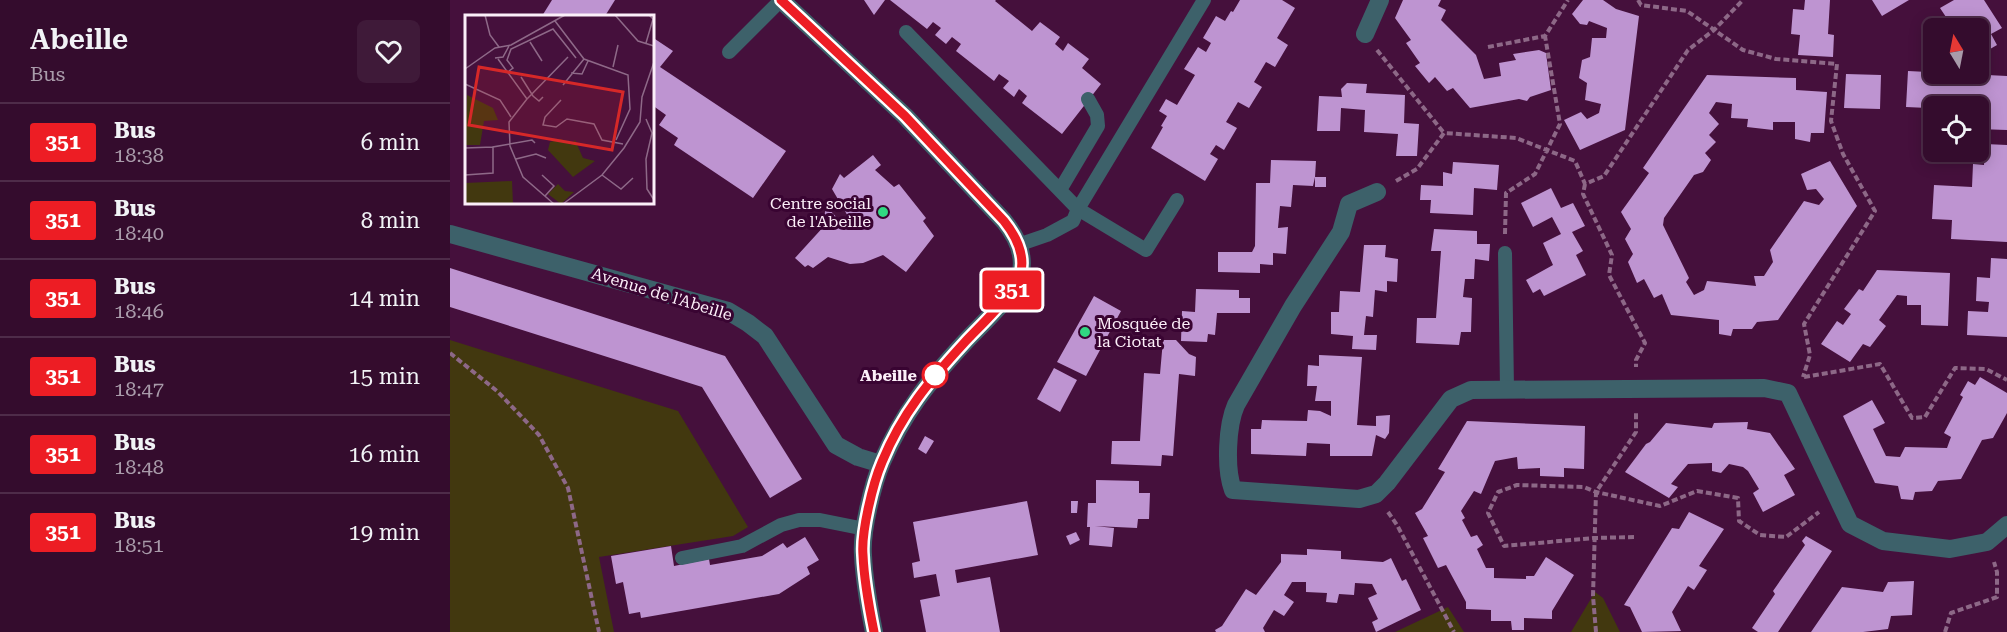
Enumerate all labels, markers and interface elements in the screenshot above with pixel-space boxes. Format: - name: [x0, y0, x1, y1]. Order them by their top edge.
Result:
- inset map: [465, 15, 654, 204]
- north arrow: [1923, 18, 1989, 84]
- map controls: [1923, 18, 1989, 162]
- button: heart: [357, 20, 420, 83]
- text: Abeille: [30, 23, 128, 56]
- text: Bus: [30, 62, 65, 86]
- button: locate: [1923, 96, 1989, 162]
- text: Bus: [114, 118, 156, 143]
- text: 351: [45, 130, 81, 154]
- text: 6 min: [361, 130, 420, 155]
- text: 18:38: [114, 143, 164, 167]
- place label: Centre social de l'Abeille: [770, 194, 871, 231]
- text: Bus: [114, 196, 156, 221]
- marker: Centre social de l'Abeille: [876, 205, 890, 219]
- text: 351: [45, 208, 81, 232]
- text: 8 min: [361, 208, 420, 233]
- text: 18:40: [114, 221, 164, 245]
- street label: Avenue de l'Abeille: [589, 264, 735, 324]
- line badge: 351: [978, 270, 1046, 310]
- text: Bus: [114, 274, 156, 299]
- text: 351: [994, 278, 1030, 302]
- text: 351: [45, 286, 81, 310]
- text: 14 min: [349, 286, 420, 311]
- text: 18:46: [114, 299, 164, 323]
- place label: Mosquée de la Ciotat: [1097, 314, 1191, 351]
- marker: Mosquée de la Ciotat: [1078, 325, 1092, 339]
- text: Bus: [114, 352, 156, 377]
- marker: Abeille: [922, 362, 948, 388]
- text: 351: [45, 364, 81, 388]
- text: 15 min: [349, 364, 420, 389]
- place label: Abeille: [860, 366, 917, 385]
- text: 18:47: [114, 377, 164, 401]
- text: Bus: [114, 430, 156, 455]
- text: 351: [45, 442, 81, 466]
- text: 16 min: [349, 442, 420, 467]
- text: 18:48: [114, 455, 164, 479]
- text: Bus: [114, 508, 156, 533]
- text: 351: [45, 520, 81, 544]
- text: 19 min: [349, 520, 420, 545]
- text: 18:51: [114, 533, 164, 557]

